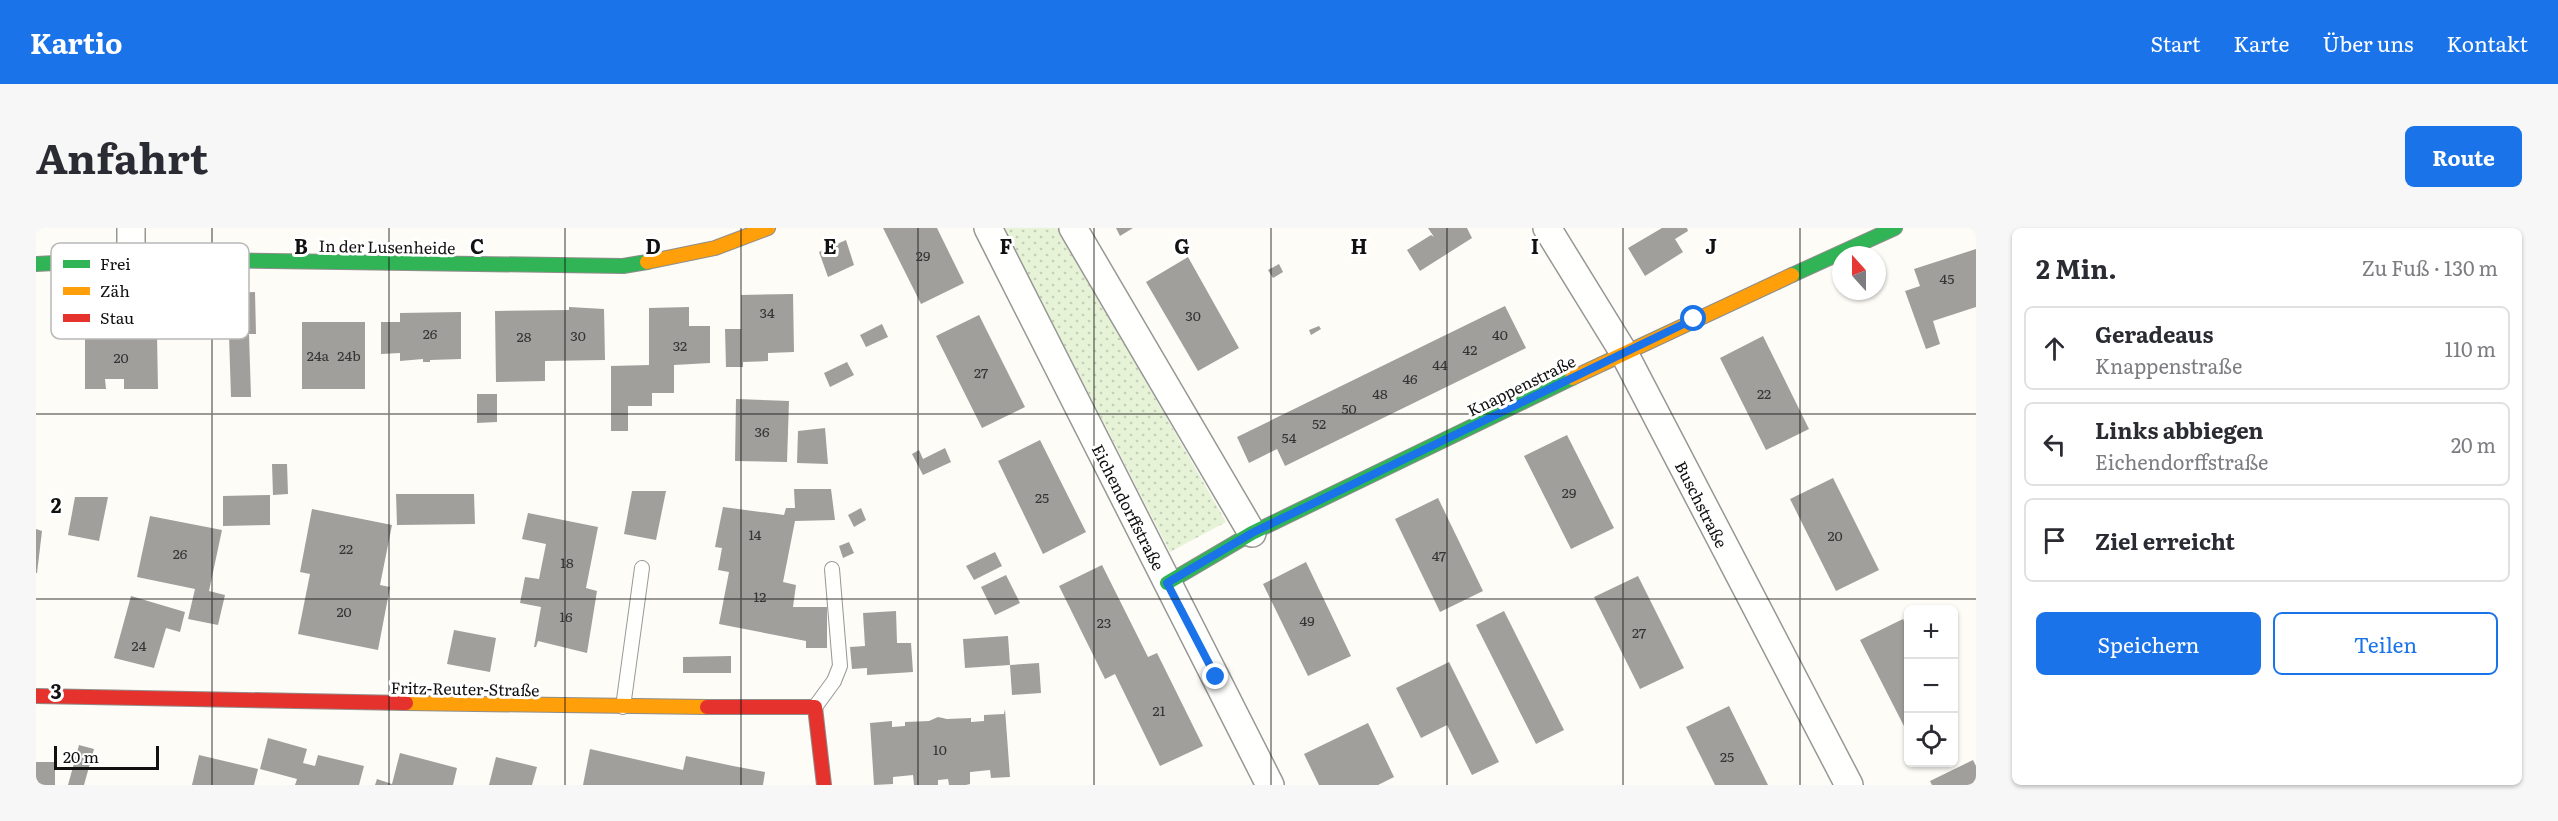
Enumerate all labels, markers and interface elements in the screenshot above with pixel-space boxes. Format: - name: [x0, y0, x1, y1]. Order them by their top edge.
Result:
- text: Kartio: [30, 21, 123, 63]
- text: Start: [2150, 27, 2201, 58]
- text: Karte: [2234, 27, 2289, 58]
- text: Über uns: [2322, 27, 2413, 58]
- text: Kontakt: [2446, 27, 2528, 58]
- text: Anfahrt: [36, 125, 208, 187]
- button: Route: [2405, 126, 2522, 187]
- text: B: [294, 230, 308, 260]
- text: C: [470, 230, 484, 260]
- text: D: [645, 230, 661, 260]
- text: E: [823, 230, 837, 260]
- text: F: [1000, 230, 1013, 260]
- text: G: [1174, 230, 1190, 260]
- text: H: [1351, 230, 1367, 260]
- text: I: [1531, 230, 1539, 260]
- text: J: [1705, 230, 1717, 260]
- street label: In der Lusenheide: [318, 233, 456, 259]
- legend: [51, 243, 249, 339]
- house number: 29: [916, 245, 930, 265]
- north arrow: [1832, 246, 1886, 300]
- text: 2 Min.: [2036, 248, 2117, 287]
- text: Frei: [100, 251, 131, 275]
- text: Zu Fuß · 130 m: [2362, 252, 2498, 282]
- house number: 45: [1940, 268, 1954, 288]
- text: Zäh: [100, 278, 130, 302]
- house number: 34: [759, 302, 775, 322]
- text: Stau: [100, 305, 134, 329]
- house number: 30: [1185, 305, 1201, 325]
- route start: [1680, 305, 1706, 331]
- text: Geradeaus: [2095, 317, 2213, 350]
- house number: 26: [423, 323, 438, 343]
- house number: 40: [1492, 324, 1508, 344]
- house number: 30: [570, 325, 586, 345]
- house number: 28: [517, 326, 532, 346]
- icon: ahead: [2038, 332, 2071, 365]
- text: 110 m: [2445, 333, 2496, 363]
- house number: 32: [673, 335, 687, 355]
- house number: 42: [1463, 339, 1477, 359]
- house number: 24a: [307, 345, 330, 365]
- house number: 24b: [337, 345, 361, 365]
- house number: 20: [113, 347, 129, 367]
- street label: Knappenstraße: [1463, 348, 1579, 422]
- text: Knappenstraße: [2095, 350, 2242, 380]
- house number: 44: [1432, 354, 1448, 374]
- house number: 27: [974, 362, 988, 382]
- house number: 46: [1402, 368, 1418, 388]
- house number: 48: [1372, 383, 1388, 403]
- house number: 22: [1757, 383, 1771, 403]
- house number: 50: [1341, 398, 1357, 418]
- house number: 52: [1312, 413, 1326, 433]
- text: Links abbiegen: [2095, 413, 2264, 446]
- house number: 36: [754, 421, 770, 441]
- house number: 54: [1282, 427, 1297, 447]
- icon: left: [2038, 428, 2071, 461]
- text: 20 m: [2451, 429, 2496, 459]
- street label: Eichendorffstraße: [1087, 440, 1171, 574]
- text: Eichendorffstraße: [2095, 446, 2269, 476]
- street label: Buschstraße: [1670, 456, 1734, 552]
- house number: 29: [1562, 482, 1576, 502]
- house number: 25: [1035, 487, 1049, 507]
- text: 2: [51, 489, 62, 519]
- house number: 14: [749, 524, 762, 544]
- icon: arrive: [2038, 524, 2071, 557]
- text: Ziel erreicht: [2095, 524, 2235, 557]
- house number: 20: [1827, 525, 1843, 545]
- house number: 22: [339, 538, 353, 558]
- house number: 26: [173, 543, 188, 563]
- house number: 47: [1432, 545, 1446, 565]
- house number: 18: [560, 552, 574, 572]
- house number: 12: [754, 586, 766, 606]
- house number: 20: [336, 601, 352, 621]
- map controls: [1904, 605, 1958, 767]
- button: +: [1904, 605, 1958, 659]
- house number: 16: [559, 606, 573, 626]
- house number: 49: [1299, 610, 1315, 630]
- house number: 23: [1097, 612, 1111, 632]
- button: Speichern: [2036, 612, 2261, 675]
- button: Teilen: [2273, 612, 2498, 675]
- house number: 27: [1632, 622, 1646, 642]
- house number: 24: [132, 635, 147, 655]
- button: −: [1904, 659, 1958, 713]
- route end: [1202, 663, 1228, 689]
- text: 3: [50, 675, 62, 705]
- street label: Fritz-Reuter-Straße: [390, 675, 540, 701]
- house number: 21: [1153, 700, 1166, 720]
- button: locate: [1904, 713, 1958, 767]
- house number: 10: [933, 739, 947, 759]
- scale bar: [54, 743, 159, 770]
- text: 20 m: [63, 744, 99, 768]
- house number: 25: [1720, 746, 1734, 766]

